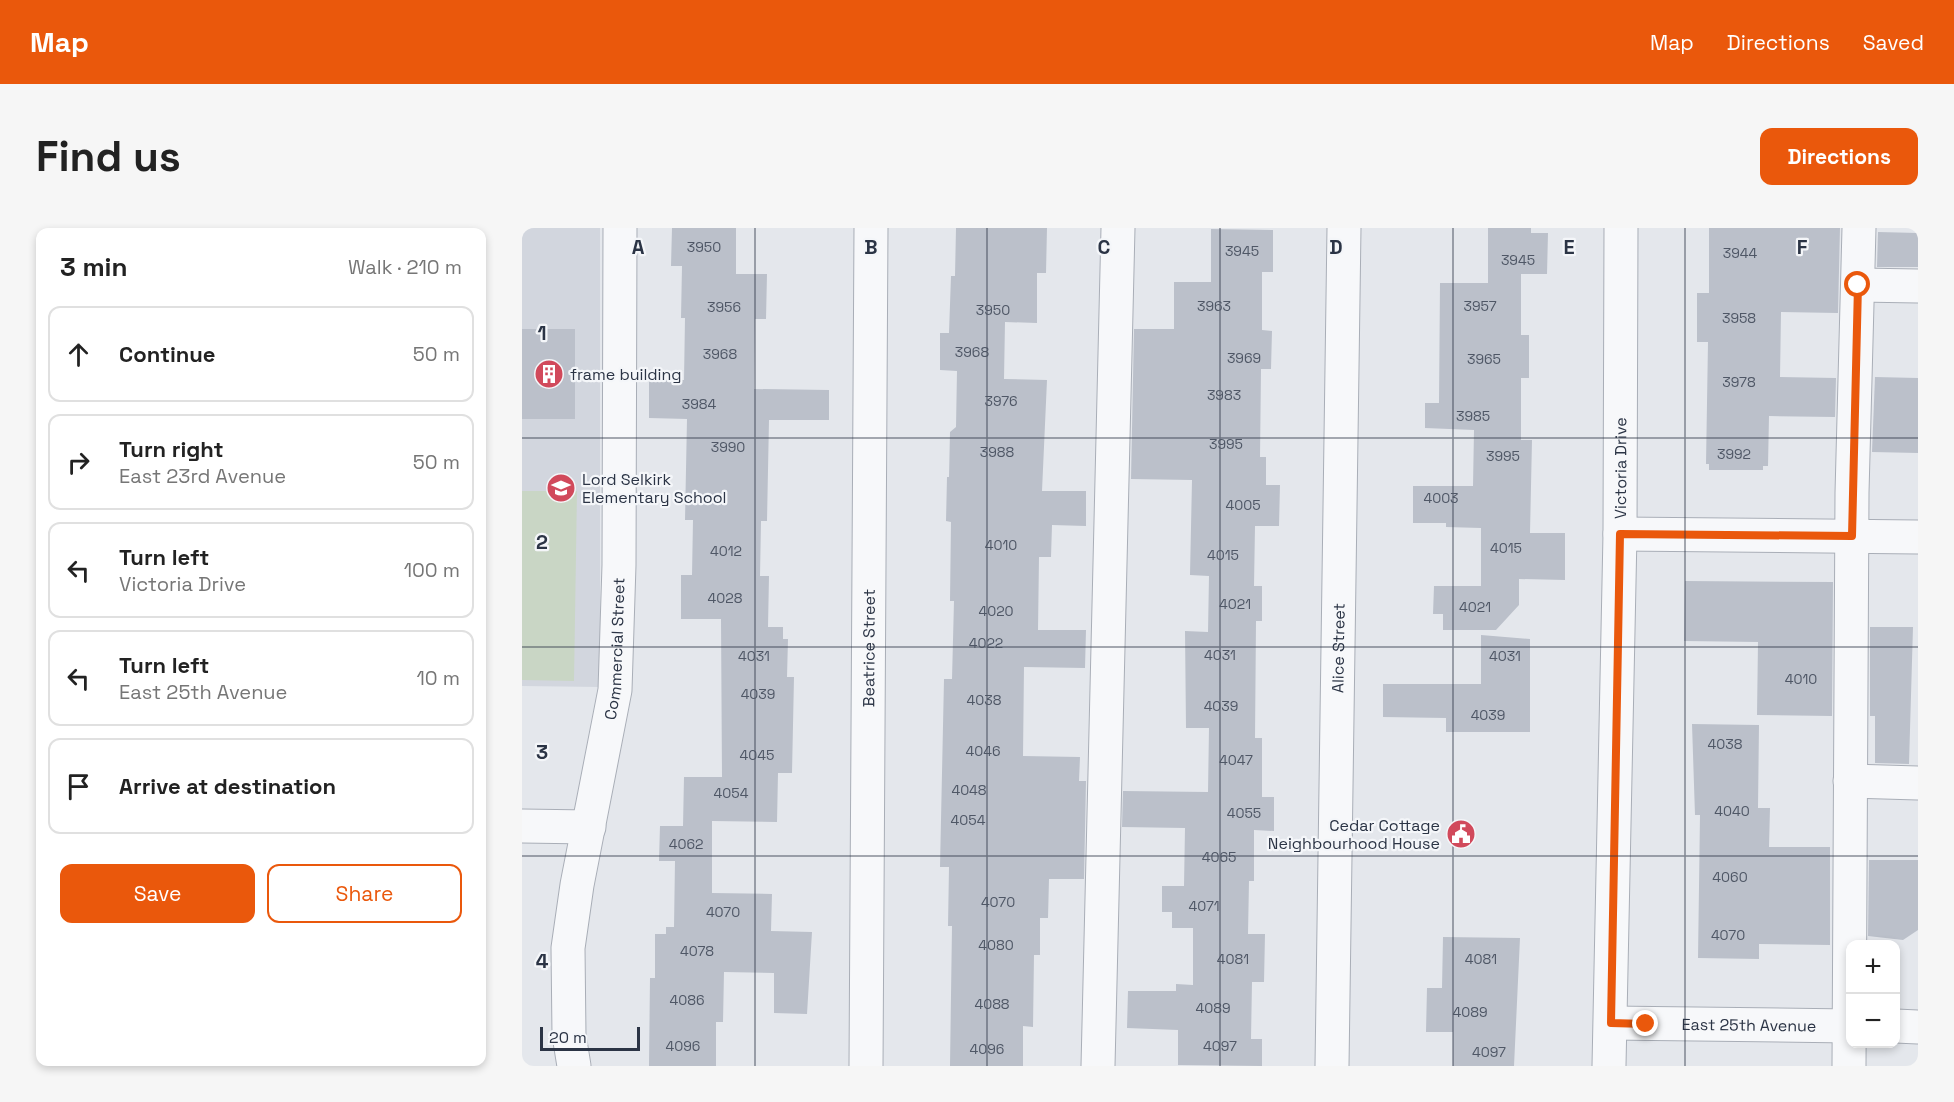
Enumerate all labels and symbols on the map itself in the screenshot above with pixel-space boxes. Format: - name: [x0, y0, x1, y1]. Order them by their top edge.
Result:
- text: A: [632, 234, 645, 260]
- text: B: [864, 234, 878, 260]
- text: C: [1098, 234, 1111, 260]
- text: D: [1329, 234, 1343, 260]
- text: E: [1563, 234, 1575, 260]
- text: F: [1797, 234, 1808, 260]
- house number: 3950: [687, 238, 721, 256]
- house number: 3945: [1225, 242, 1259, 260]
- house number: 3944: [1723, 244, 1758, 262]
- house number: 3945: [1501, 251, 1535, 269]
- route start: [1844, 271, 1870, 297]
- house number: 3963: [1197, 297, 1231, 315]
- house number: 3957: [1463, 297, 1497, 315]
- house number: 3956: [707, 298, 741, 316]
- house number: 3950: [976, 301, 1010, 319]
- house number: 3958: [1722, 309, 1756, 327]
- text: 1: [537, 320, 547, 346]
- house number: 3968: [955, 343, 989, 361]
- house number: 3968: [703, 345, 737, 363]
- house number: 3969: [1227, 349, 1261, 367]
- house number: 3965: [1467, 350, 1501, 368]
- building icon: frame building: [533, 358, 565, 390]
- place label: frame building: [570, 364, 682, 385]
- house number: 3978: [1722, 373, 1756, 391]
- house number: 3983: [1207, 386, 1241, 404]
- house number: 3976: [984, 392, 1018, 410]
- house number: 3984: [682, 395, 716, 413]
- house number: 3985: [1456, 407, 1490, 425]
- street label: Victoria Drive: [1610, 417, 1631, 519]
- house number: 3995: [1209, 435, 1243, 453]
- house number: 3990: [711, 438, 745, 456]
- house number: 3988: [980, 443, 1015, 461]
- house number: 3992: [1717, 445, 1751, 463]
- house number: 3995: [1486, 447, 1520, 465]
- place label: Lord Selkirk Elementary School: [582, 469, 727, 508]
- school or university icon: Lord Selkirk Elementary School: [545, 472, 577, 504]
- house number: 4003: [1423, 489, 1459, 507]
- house number: 4005: [1225, 496, 1261, 514]
- text: 2: [536, 529, 548, 555]
- house number: 4010: [985, 536, 1017, 554]
- house number: 4015: [1490, 539, 1522, 557]
- house number: 4012: [710, 542, 742, 560]
- house number: 4015: [1207, 546, 1239, 564]
- street label: Commercial Street: [599, 577, 630, 722]
- house number: 4028: [708, 589, 743, 607]
- street label: Beatrice Street: [858, 589, 880, 707]
- house number: 4021: [1219, 595, 1251, 613]
- house number: 4021: [1459, 598, 1491, 616]
- house number: 4020: [978, 602, 1014, 620]
- street label: Alice Street: [1327, 603, 1350, 693]
- house number: 4022: [969, 634, 1003, 652]
- house number: 4031: [1204, 646, 1236, 664]
- house number: 4031: [738, 647, 770, 665]
- house number: 4031: [1489, 647, 1521, 665]
- house number: 4010: [1785, 670, 1817, 688]
- house number: 4039: [741, 685, 775, 703]
- house number: 4038: [967, 691, 1002, 709]
- house number: 4039: [1204, 697, 1238, 715]
- house number: 4039: [1471, 706, 1505, 724]
- house number: 4038: [1708, 735, 1743, 753]
- text: 3: [536, 739, 548, 765]
- house number: 4046: [965, 742, 1001, 760]
- house number: 4045: [740, 746, 774, 764]
- house number: 4047: [1219, 751, 1253, 769]
- house number: 4048: [951, 781, 987, 799]
- house number: 4054: [714, 784, 749, 802]
- house number: 4040: [1714, 802, 1750, 820]
- house number: 4055: [1227, 804, 1261, 822]
- house number: 4054: [951, 811, 986, 829]
- place label: Cedar Cottage Neighbourhood House: [1268, 815, 1440, 854]
- public building icon: Cedar Cottage Neighbourhood House: [1445, 818, 1477, 850]
- house number: 4062: [669, 835, 703, 853]
- house number: 4065: [1202, 848, 1236, 866]
- house number: 4060: [1712, 868, 1748, 886]
- house number: 4070: [981, 893, 1015, 911]
- house number: 4071: [1188, 897, 1220, 915]
- house number: 4070: [706, 903, 740, 921]
- house number: 4070: [1711, 926, 1745, 944]
- house number: 4080: [978, 936, 1014, 954]
- house number: 4078: [680, 942, 714, 960]
- text: 4: [536, 948, 549, 974]
- house number: 4081: [1217, 950, 1249, 968]
- house number: 4081: [1465, 950, 1497, 968]
- house number: 4086: [669, 991, 705, 1009]
- house number: 4088: [974, 995, 1010, 1013]
- house number: 4089: [1195, 999, 1231, 1017]
- house number: 4089: [1452, 1003, 1488, 1021]
- route end: [1632, 1010, 1658, 1036]
- street label: East 25th Avenue: [1681, 1014, 1817, 1037]
- scale bar: [540, 1024, 640, 1052]
- house number: 4096: [666, 1037, 700, 1055]
- house number: 4097: [1203, 1037, 1237, 1055]
- house number: 4096: [970, 1040, 1004, 1058]
- house number: 4097: [1472, 1043, 1506, 1061]

